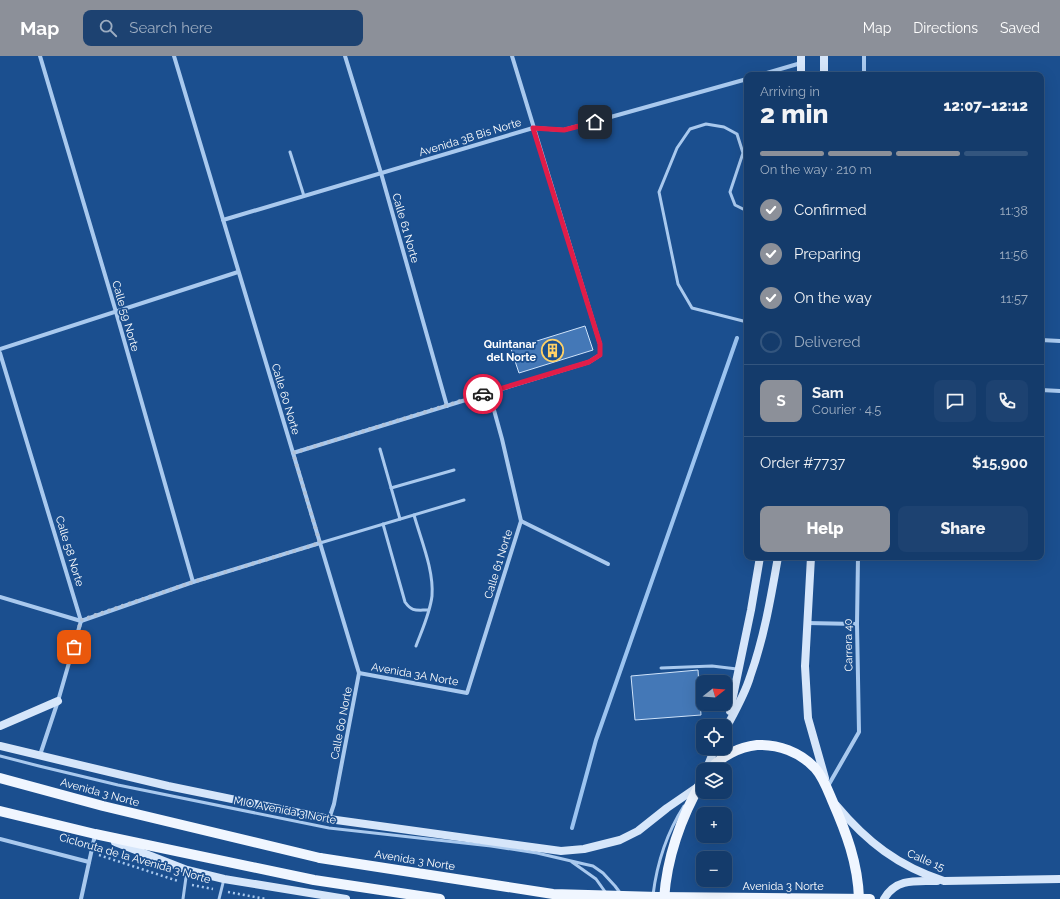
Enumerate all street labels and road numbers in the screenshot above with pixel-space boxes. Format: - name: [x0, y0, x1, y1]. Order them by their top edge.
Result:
- street label: Avenida 3B Bis Norte: [417, 116, 523, 159]
- street label: Calle 61 Norte: [389, 192, 422, 265]
- street label: Calle 59 Norte: [109, 279, 142, 353]
- street label: Calle 60 Norte: [269, 362, 303, 437]
- street label: Calle 58 Norte: [53, 514, 87, 588]
- street label: Calle 61 Norte: [482, 527, 515, 600]
- street label: Carrera 40: [842, 618, 855, 672]
- street label: Avenida 3A Norte: [370, 660, 460, 689]
- street label: Calle 60 Norte: [328, 685, 355, 761]
- street label: Avenida 3 Norte: [59, 776, 141, 809]
- street label: MIO Avenida 3 Norte: [232, 794, 338, 827]
- street label: Cicloruta de la Avenida 3 Norte: [58, 831, 213, 887]
- street label: Calle 15: [905, 847, 947, 874]
- street label: Avenida 3 Norte: [374, 848, 457, 873]
- street label: Avenida 3 Norte: [742, 880, 824, 893]

